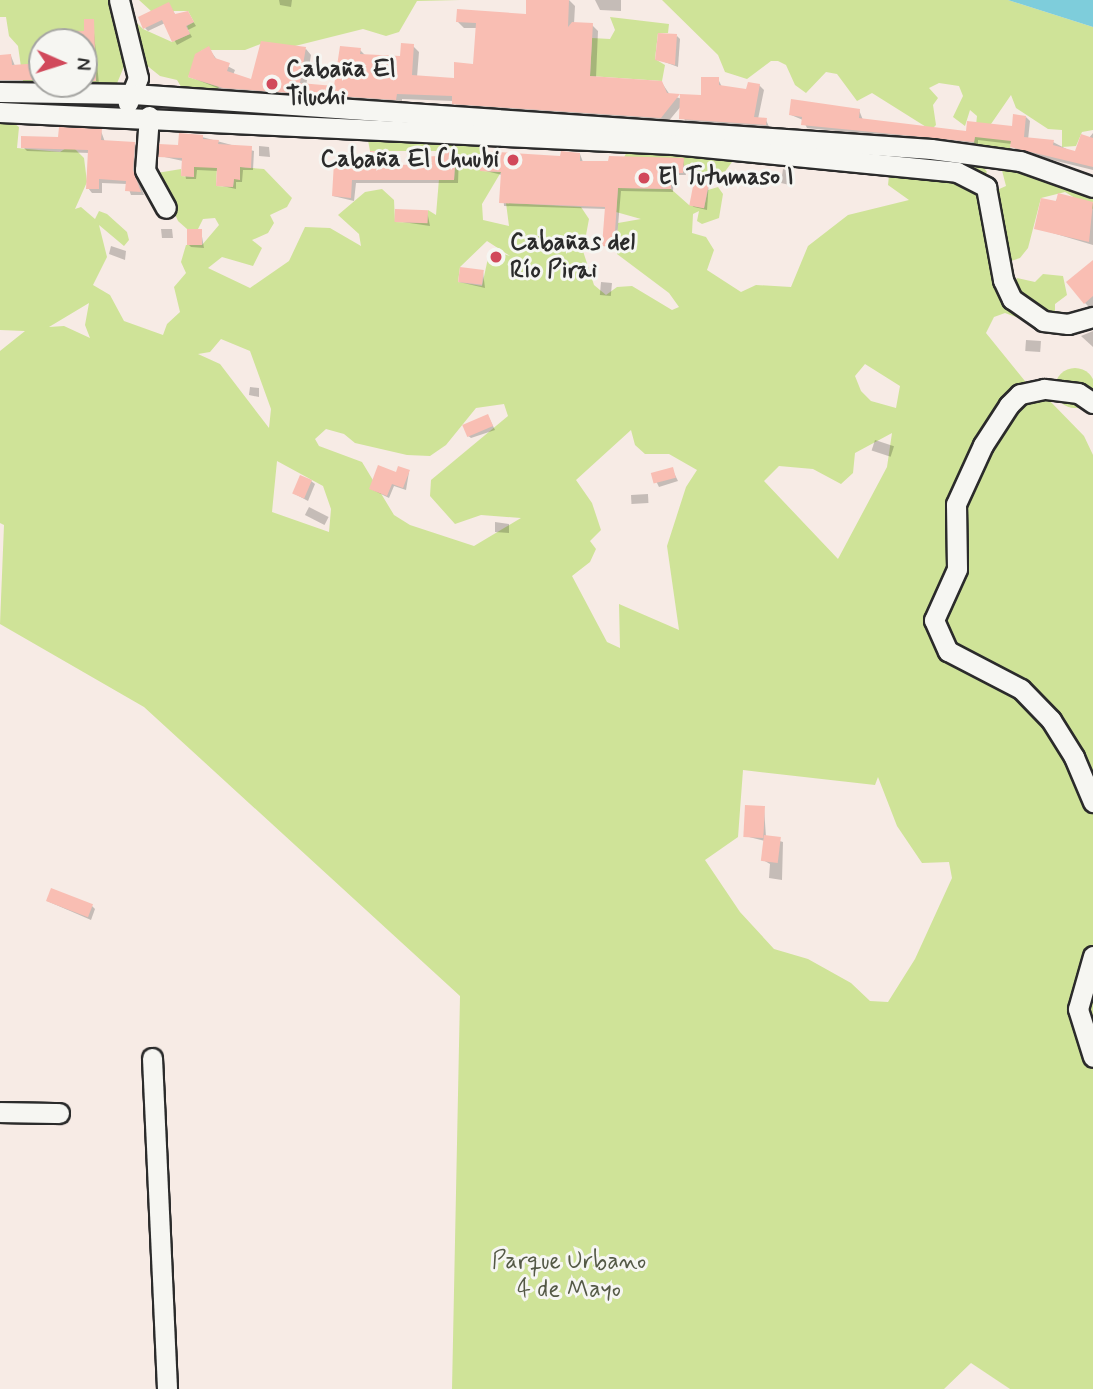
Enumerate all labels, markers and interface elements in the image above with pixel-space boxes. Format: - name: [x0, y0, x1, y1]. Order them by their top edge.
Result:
- north arrow: [28, 28, 98, 98]
- place label: Cabaña El Tiluchi: [286, 56, 393, 112]
- text: N: [70, 57, 95, 71]
- marker: Cabaña El Tiluchi: [264, 76, 280, 92]
- place label: Cabaña El Chuubi: [318, 146, 499, 174]
- marker: Cabaña El Chuubi: [505, 152, 521, 168]
- place label: El Tutumaso I: [658, 164, 800, 192]
- marker: El Tutumaso I: [636, 170, 652, 186]
- place label: Cabañas del Río Pirai: [510, 229, 636, 285]
- marker: Cabañas del Río Pirai: [488, 249, 504, 265]
- park label: Parque Urbano 4 de Mayo: [492, 1248, 646, 1304]

